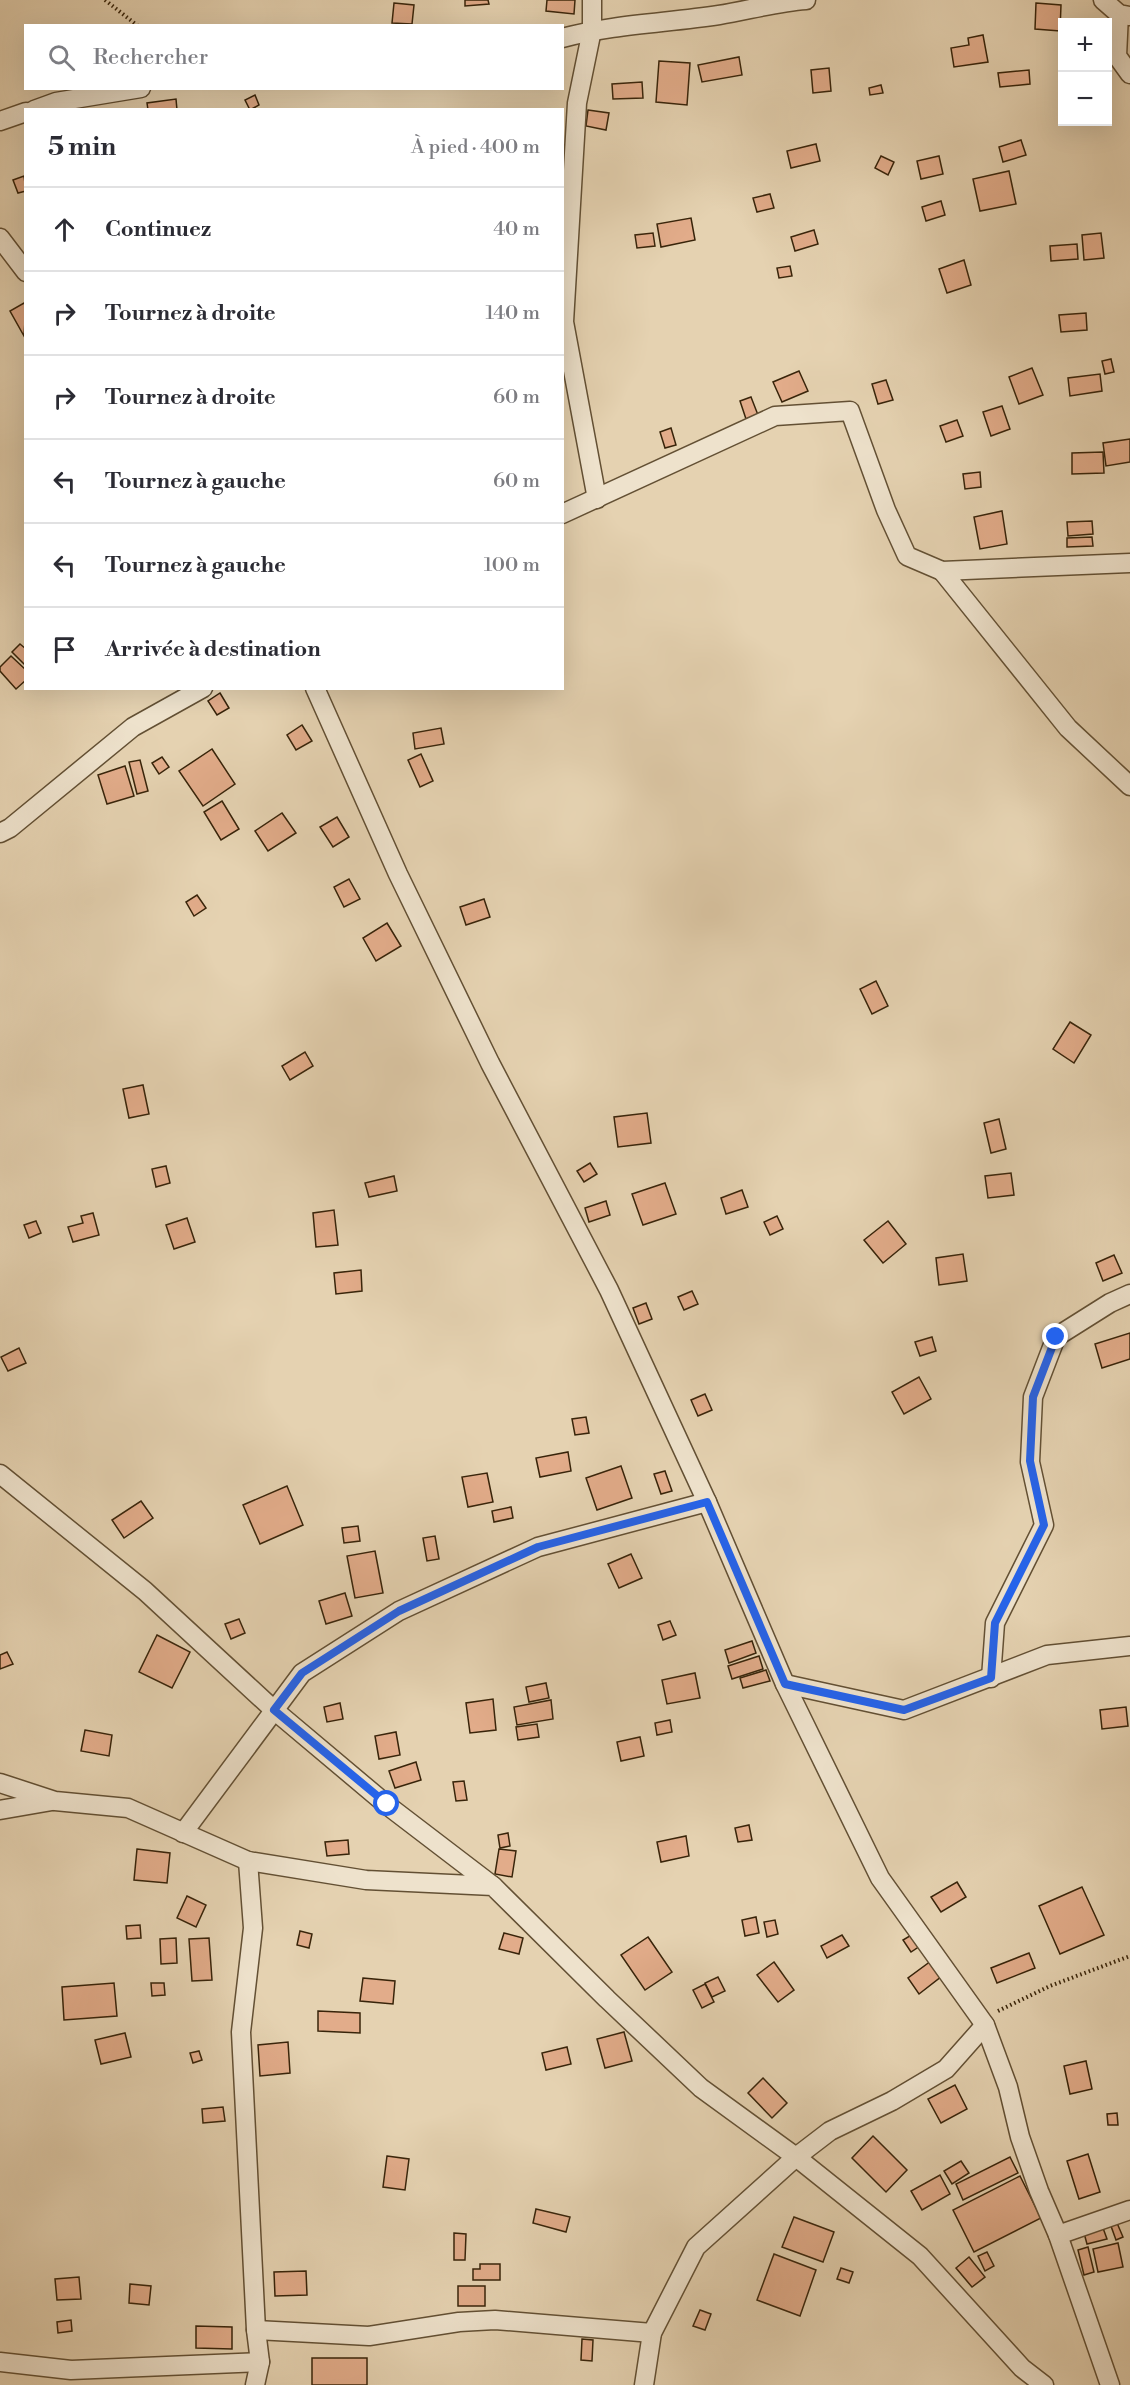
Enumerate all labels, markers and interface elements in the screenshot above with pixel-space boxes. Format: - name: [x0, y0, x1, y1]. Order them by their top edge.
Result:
- map controls: [1058, 18, 1112, 126]
- button: +: [1058, 18, 1112, 72]
- search box: [24, 24, 564, 90]
- icon: search: [45, 41, 78, 74]
- text: Rechercher: [93, 44, 208, 71]
- button: −: [1058, 72, 1112, 126]
- text: 5 min: [48, 131, 116, 163]
- text: À pied · 400 m: [411, 135, 540, 160]
- icon: ahead: [48, 213, 81, 246]
- text: Continuez: [105, 216, 211, 243]
- text: 40 m: [493, 217, 540, 242]
- icon: right: [48, 297, 81, 330]
- text: Tournez à droite: [105, 300, 276, 327]
- text: 140 m: [485, 301, 540, 326]
- icon: right: [48, 381, 81, 414]
- text: Tournez à droite: [105, 384, 276, 411]
- text: 60 m: [493, 385, 540, 410]
- icon: left: [48, 465, 81, 498]
- text: Tournez à gauche: [105, 468, 286, 495]
- text: 60 m: [493, 469, 540, 494]
- icon: left: [48, 549, 81, 582]
- text: Tournez à gauche: [105, 552, 286, 579]
- text: 100 m: [484, 553, 540, 578]
- icon: arrive: [48, 633, 81, 666]
- text: Arrivée à destination: [105, 636, 321, 663]
- route end: [1042, 1323, 1068, 1349]
- route start: [373, 1790, 399, 1816]

